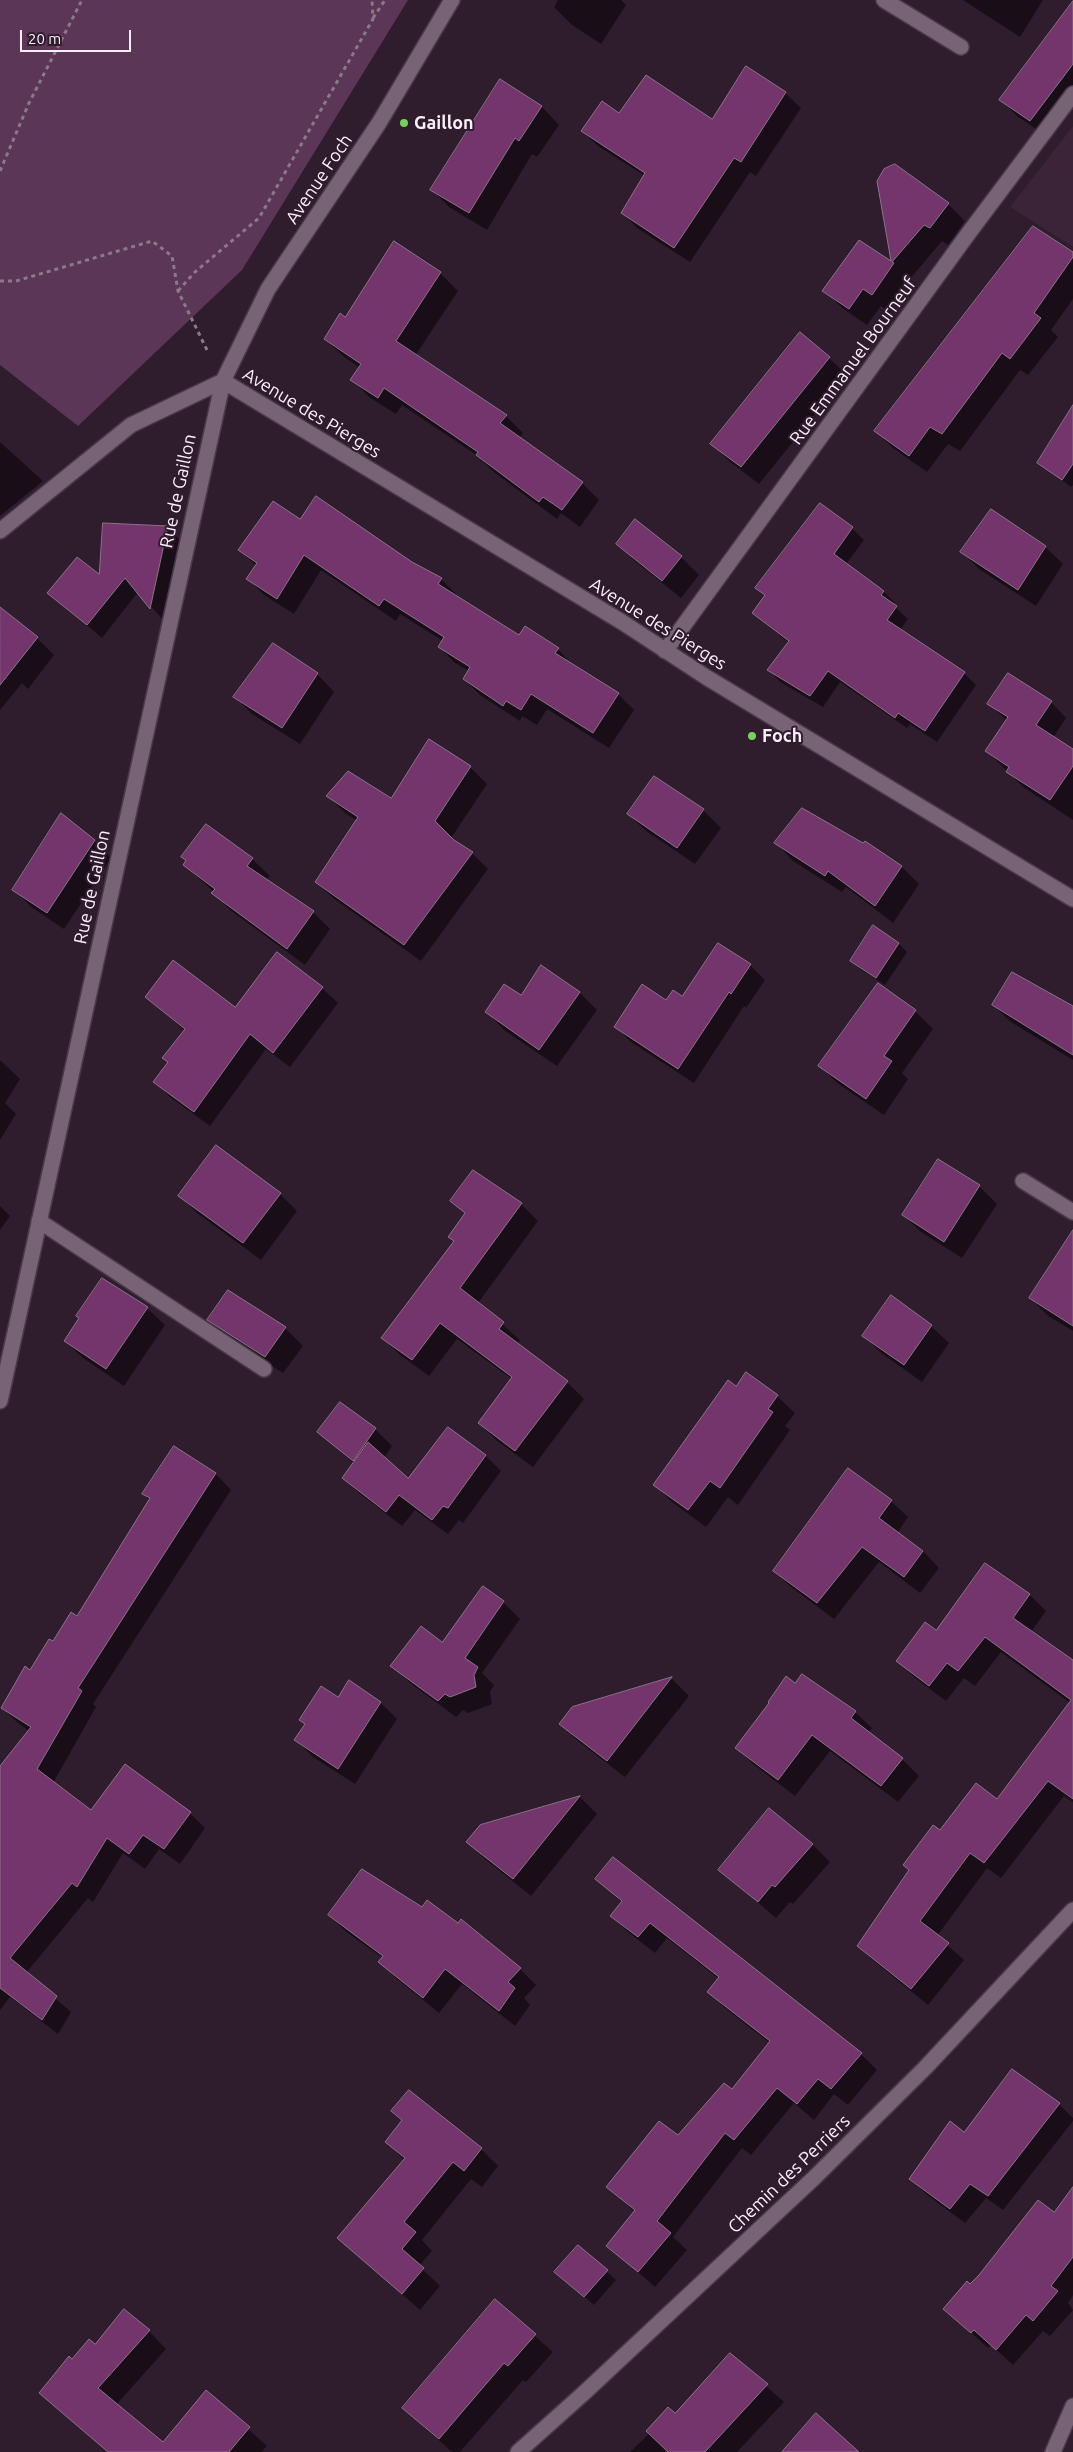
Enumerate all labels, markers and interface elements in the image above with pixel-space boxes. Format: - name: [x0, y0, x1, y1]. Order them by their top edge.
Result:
- scale bar: [22, 20, 134, 52]
- text: 20 m: [28, 30, 61, 47]
- place label: Gaillon: [414, 112, 474, 134]
- marker: Gaillon: [398, 117, 410, 129]
- street label: Avenue Foch: [281, 130, 357, 228]
- street label: Rue Emmanuel Bourneuf: [785, 273, 921, 449]
- street label: Avenue des Pierges: [239, 363, 385, 463]
- street label: Rue de Gaillon: [155, 432, 201, 550]
- street label: Avenue des Pierges: [586, 573, 730, 675]
- place label: Foch: [762, 725, 802, 747]
- marker: Foch: [746, 730, 758, 742]
- street label: Rue de Gaillon: [69, 828, 115, 946]
- street label: Chemin des Perriers: [724, 2110, 854, 2238]

